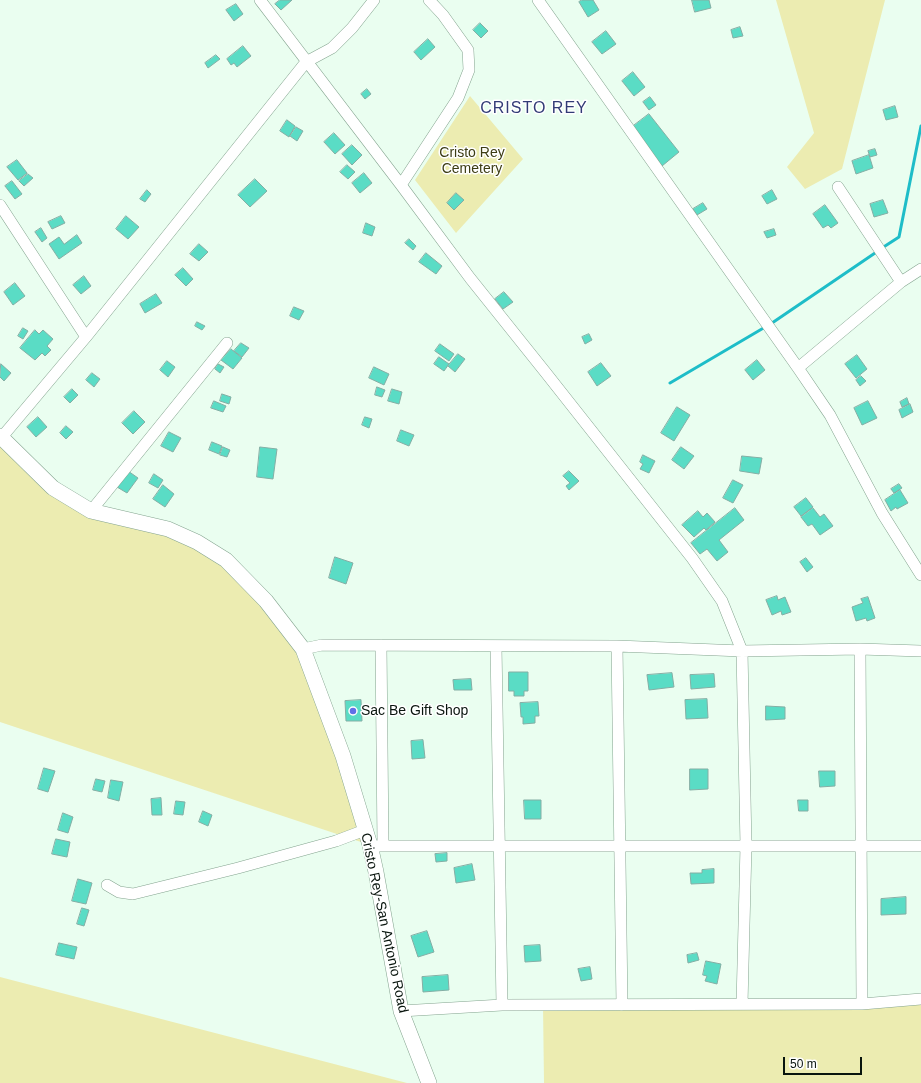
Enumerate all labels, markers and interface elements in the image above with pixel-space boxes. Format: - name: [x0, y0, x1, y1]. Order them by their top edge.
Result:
- district label: CRISTO REY: [480, 99, 588, 119]
- park label: Cristo Rey Cemetery: [439, 145, 505, 178]
- place label: Sac Be Gift Shop: [361, 703, 468, 719]
- marker: Sac Be Gift Shop: [348, 706, 358, 716]
- street label: Cristo Rey-San Antonio Road: [357, 831, 411, 1015]
- scale bar: [785, 1049, 864, 1075]
- text: 50 m: [790, 1057, 817, 1071]

